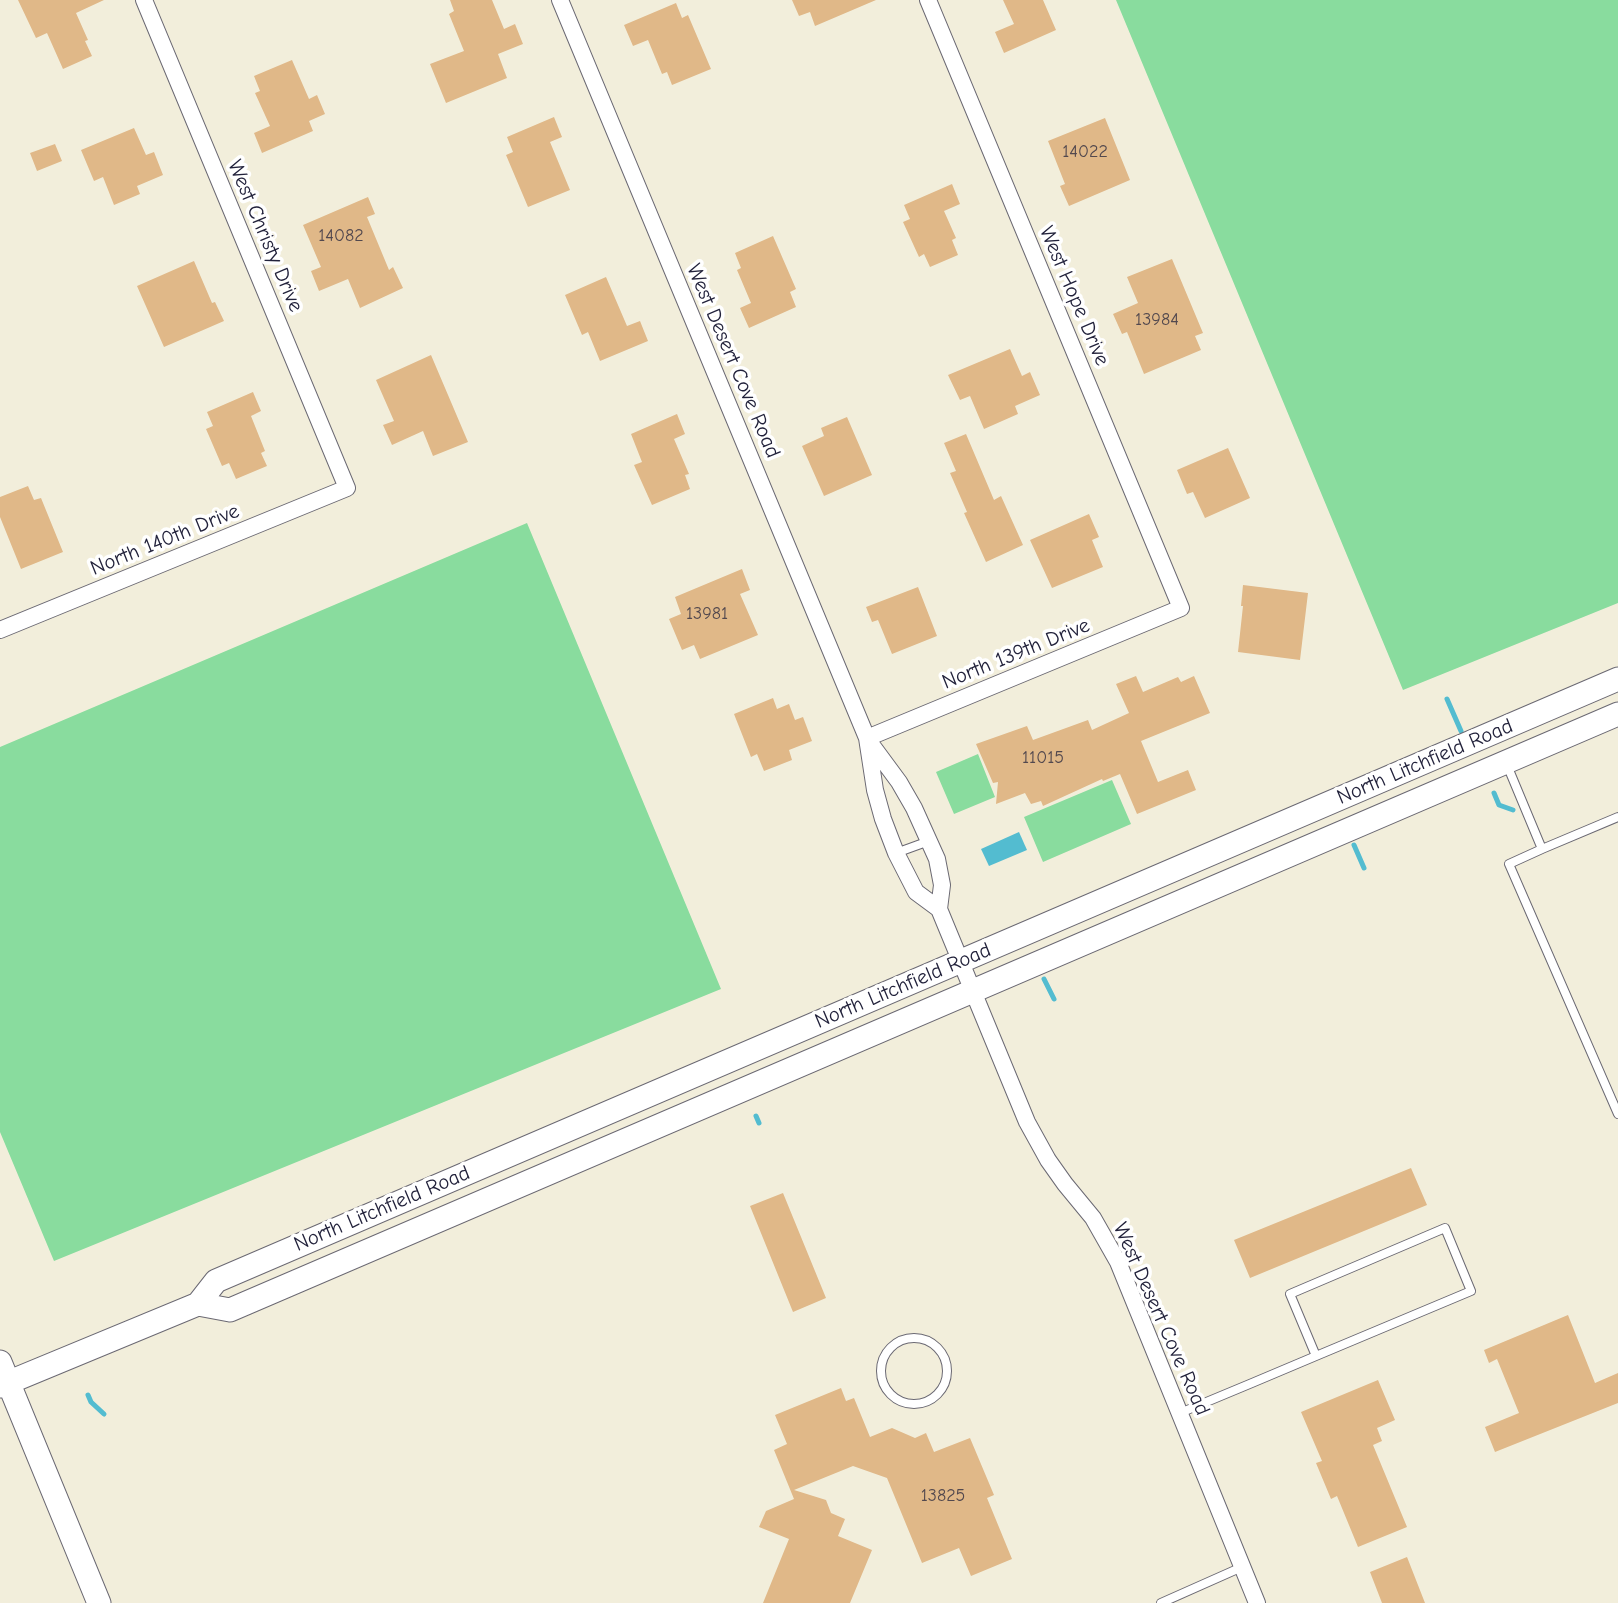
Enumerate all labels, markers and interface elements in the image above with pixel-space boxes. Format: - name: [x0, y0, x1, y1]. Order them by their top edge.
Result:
- house number: 14022: [1062, 141, 1108, 163]
- street label: West Christy Drive: [222, 156, 308, 316]
- street label: West Hope Drive: [1033, 222, 1115, 370]
- house number: 14082: [318, 225, 364, 247]
- street label: West Desert Cove Road: [681, 260, 785, 462]
- house number: 13984: [1135, 309, 1179, 331]
- street label: North 140th Drive: [87, 499, 243, 581]
- house number: 13981: [686, 603, 728, 625]
- street label: North 139th Drive: [938, 613, 1094, 695]
- street label: North Litchfield Road: [1333, 714, 1517, 810]
- house number: 11015: [1022, 747, 1064, 769]
- street label: North Litchfield Road: [811, 938, 995, 1034]
- street label: North Litchfield Road: [290, 1161, 474, 1257]
- street label: West Desert Cove Road: [1107, 1219, 1215, 1419]
- house number: 13825: [921, 1485, 965, 1507]

